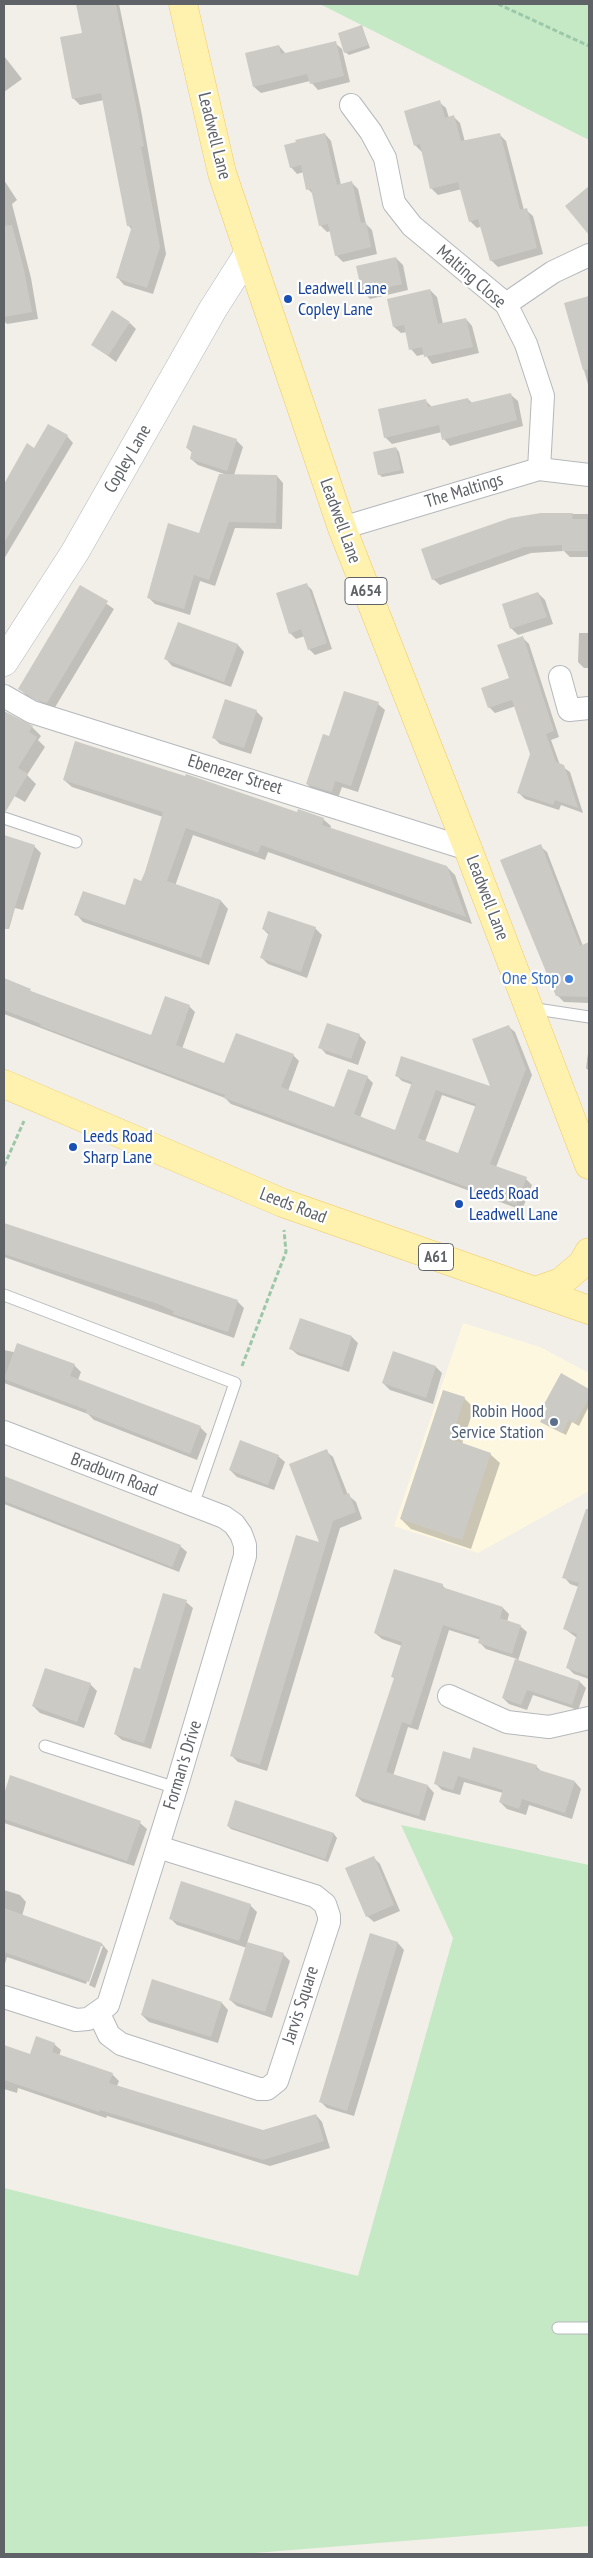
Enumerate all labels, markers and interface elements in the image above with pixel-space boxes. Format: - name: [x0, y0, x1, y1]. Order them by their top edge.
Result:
- street label: Leadwell Lane: [193, 90, 235, 182]
- street label: Malting Close: [432, 241, 510, 313]
- place label: Leadwell Lane Copley Lane: [298, 278, 387, 320]
- marker: Leadwell Lane Copley Lane: [282, 293, 294, 305]
- street label: Copley Lane: [100, 421, 156, 497]
- street label: The Maltings: [422, 469, 506, 513]
- street label: Leadwell Lane: [315, 476, 365, 566]
- road number: A654: [345, 578, 387, 604]
- street label: Ebenezer Street: [185, 750, 285, 800]
- street label: Leadwell Lane: [461, 853, 513, 943]
- place label: One Stop: [502, 968, 559, 990]
- marker: One Stop: [563, 973, 575, 985]
- place label: Leeds Road Sharp Lane: [83, 1126, 153, 1168]
- marker: Leeds Road Sharp Lane: [67, 1141, 79, 1153]
- street label: Leeds Road: [257, 1183, 329, 1229]
- place label: Leeds Road Leadwell Lane: [469, 1183, 558, 1226]
- marker: Leeds Road Leadwell Lane: [453, 1198, 465, 1210]
- road number: A61: [418, 1244, 454, 1270]
- place label: Robin Hood Service Station: [451, 1401, 544, 1444]
- marker: Robin Hood Service Station: [548, 1416, 560, 1428]
- street label: Bradburn Road: [67, 1449, 161, 1501]
- street label: Forman's Drive: [159, 1718, 207, 1812]
- street label: Jarvis Square: [278, 1964, 324, 2046]

